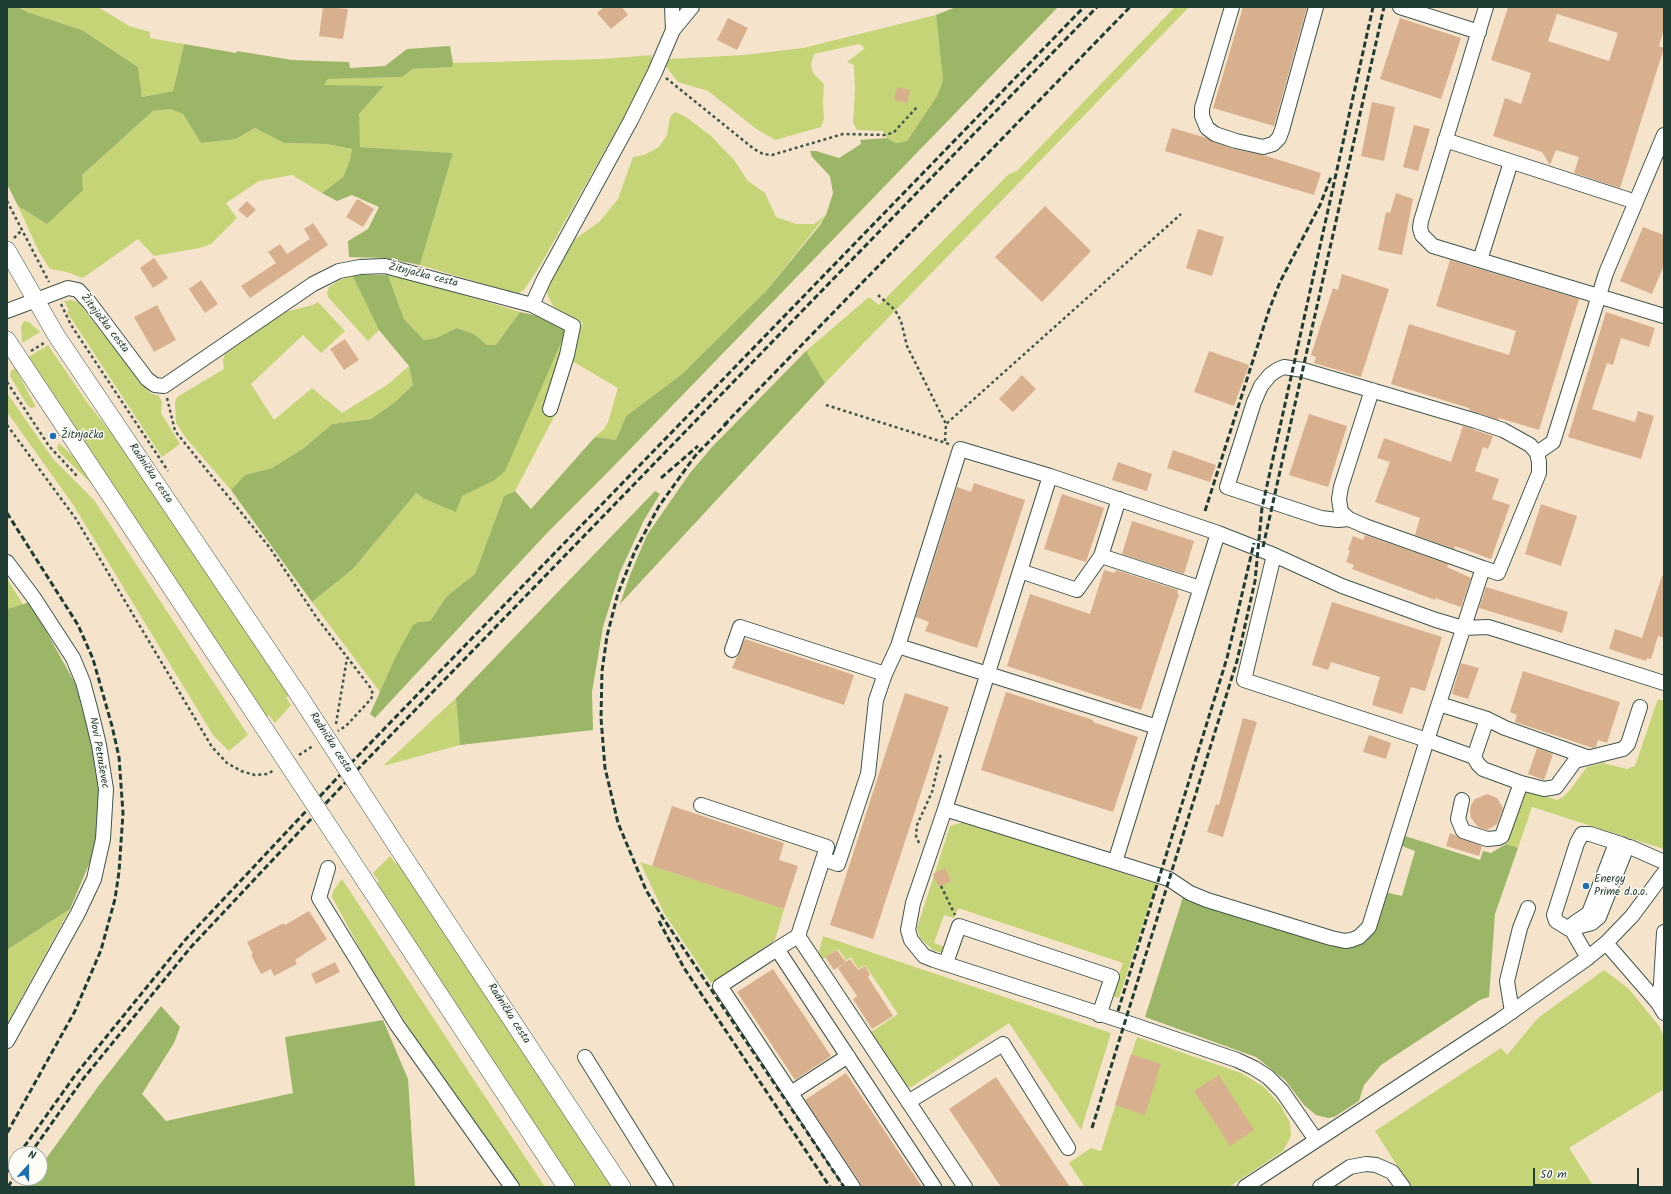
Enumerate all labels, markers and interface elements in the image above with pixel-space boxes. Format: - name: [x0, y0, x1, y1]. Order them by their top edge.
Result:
- street label: Žitnjačka cesta: [387, 261, 459, 291]
- street label: Žitnjačka cesta: [77, 292, 131, 356]
- place label: Žitnjačka: [61, 429, 104, 443]
- marker: Žitnjačka: [48, 431, 58, 441]
- street label: Radnička cesta: [125, 442, 175, 506]
- street label: Radnička cesta: [306, 710, 354, 776]
- street label: Novi Petruševec: [85, 716, 111, 790]
- place label: Energy Prime d.o.o.: [1594, 873, 1648, 899]
- marker: Energy Prime d.o.o.: [1581, 881, 1591, 891]
- street label: Radnička cesta: [484, 981, 532, 1047]
- north arrow: [8, 1146, 48, 1186]
- text: N: [25, 1146, 38, 1165]
- scale bar: [1535, 1160, 1641, 1186]
- text: 50 m: [1540, 1165, 1567, 1184]

